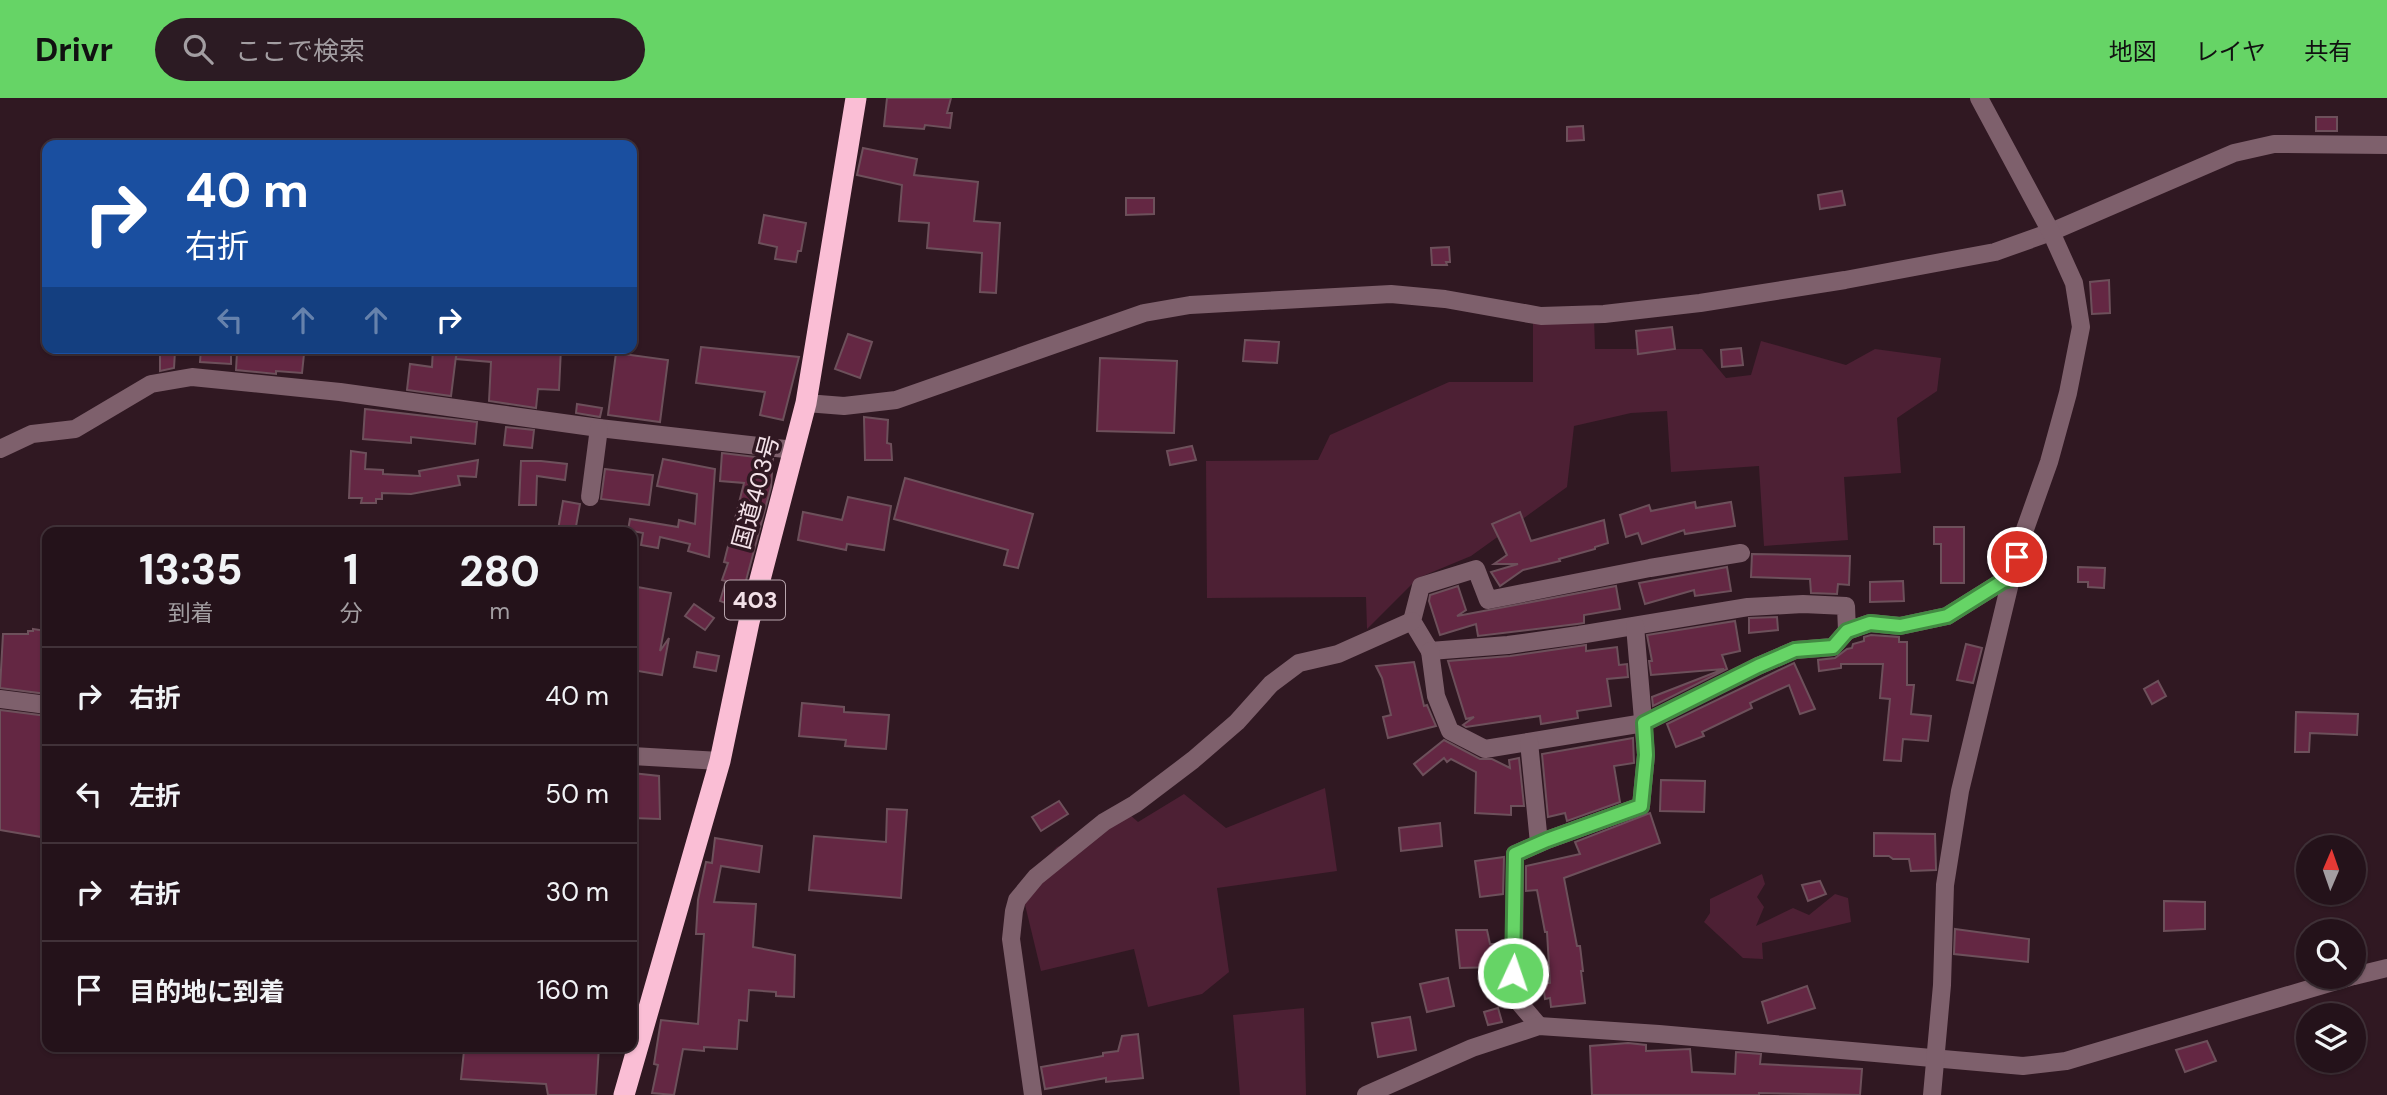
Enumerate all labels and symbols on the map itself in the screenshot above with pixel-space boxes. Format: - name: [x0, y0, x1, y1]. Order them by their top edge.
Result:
- street label: 国道403号: [725, 431, 786, 552]
- pin: [1987, 527, 2047, 587]
- road number: 403: [725, 580, 785, 620]
- north arrow: [2296, 835, 2366, 905]
- position arrow: [1476, 936, 1550, 1010]

